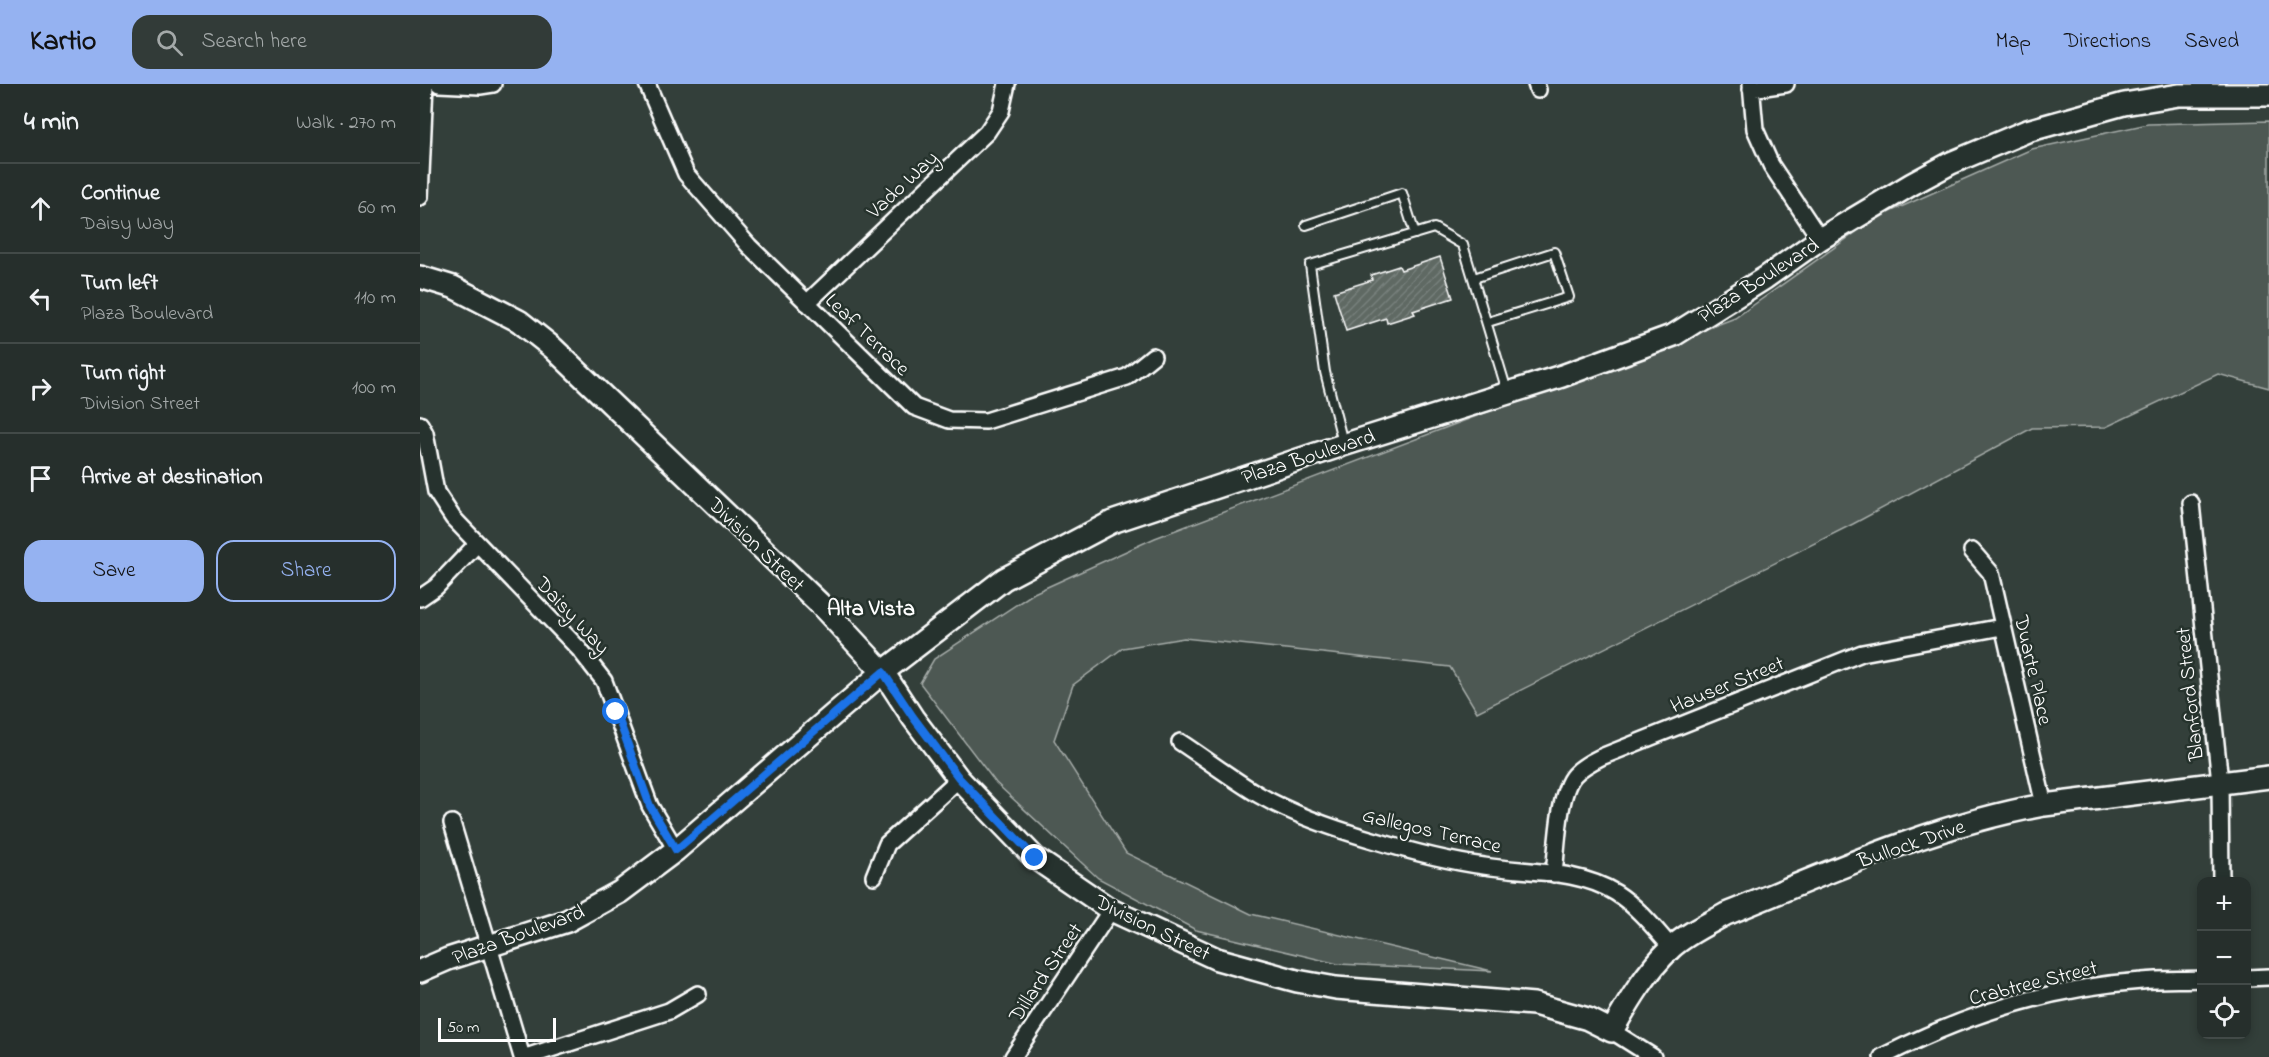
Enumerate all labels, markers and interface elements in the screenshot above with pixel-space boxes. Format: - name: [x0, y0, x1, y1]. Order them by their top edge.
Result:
- search box: [132, 15, 552, 69]
- text: Kartio: [30, 22, 96, 63]
- icon: search: [153, 26, 186, 59]
- text: Search here: [201, 26, 307, 58]
- text: Map: [1995, 27, 2031, 57]
- text: Directions: [2064, 27, 2151, 57]
- text: Saved: [2184, 27, 2239, 57]
- text: 4 min: [24, 104, 79, 142]
- text: Walk · 270 m: [296, 109, 396, 138]
- street label: Vado Way: [860, 144, 947, 229]
- text: Continue: [81, 178, 160, 210]
- icon: ahead: [24, 192, 57, 225]
- text: 60 m: [358, 194, 396, 223]
- text: Daisy Way: [81, 210, 174, 239]
- street label: Plaza Boulevard: [1693, 231, 1826, 332]
- text: Turn left: [81, 268, 158, 300]
- icon: left: [24, 282, 57, 315]
- text: 110 m: [354, 284, 396, 313]
- street label: Leaf Terrace: [817, 287, 916, 384]
- text: Plaza Boulevard: [81, 300, 213, 329]
- text: Turn right: [81, 358, 166, 390]
- icon: right: [24, 372, 57, 405]
- text: 100 m: [352, 374, 396, 403]
- text: Division Street: [81, 390, 200, 419]
- street label: Plaza Boulevard: [1238, 422, 1379, 494]
- icon: arrive: [24, 462, 57, 495]
- text: Arrive at destination: [81, 462, 263, 494]
- street label: Division Street: [700, 491, 811, 600]
- button: Save: [24, 540, 204, 602]
- button: Share: [216, 540, 396, 602]
- street label: Daisy Way: [525, 570, 616, 664]
- district label: Alta Vista: [827, 594, 915, 626]
- street label: Duarte Place: [2005, 612, 2059, 729]
- street label: Blanford Street: [2169, 626, 2213, 763]
- street label: Hauser Street: [1666, 649, 1789, 722]
- route start: [602, 698, 628, 724]
- street label: Gallegos Terrace: [1359, 801, 1505, 865]
- street label: Bullock Drive: [1853, 812, 1970, 878]
- route end: [1021, 844, 1047, 870]
- map controls: [2197, 877, 2251, 1039]
- button: +: [2197, 877, 2251, 931]
- street label: Division Street: [1088, 887, 1215, 970]
- street label: Plaza Boulevard: [448, 898, 589, 974]
- street label: Dillard Street: [1002, 917, 1091, 1030]
- button: −: [2197, 931, 2251, 985]
- street label: Crabtree Street: [1966, 954, 2101, 1014]
- button: locate: [2197, 985, 2251, 1039]
- scale bar: [438, 1015, 556, 1042]
- text: 50 m: [447, 1016, 479, 1040]

